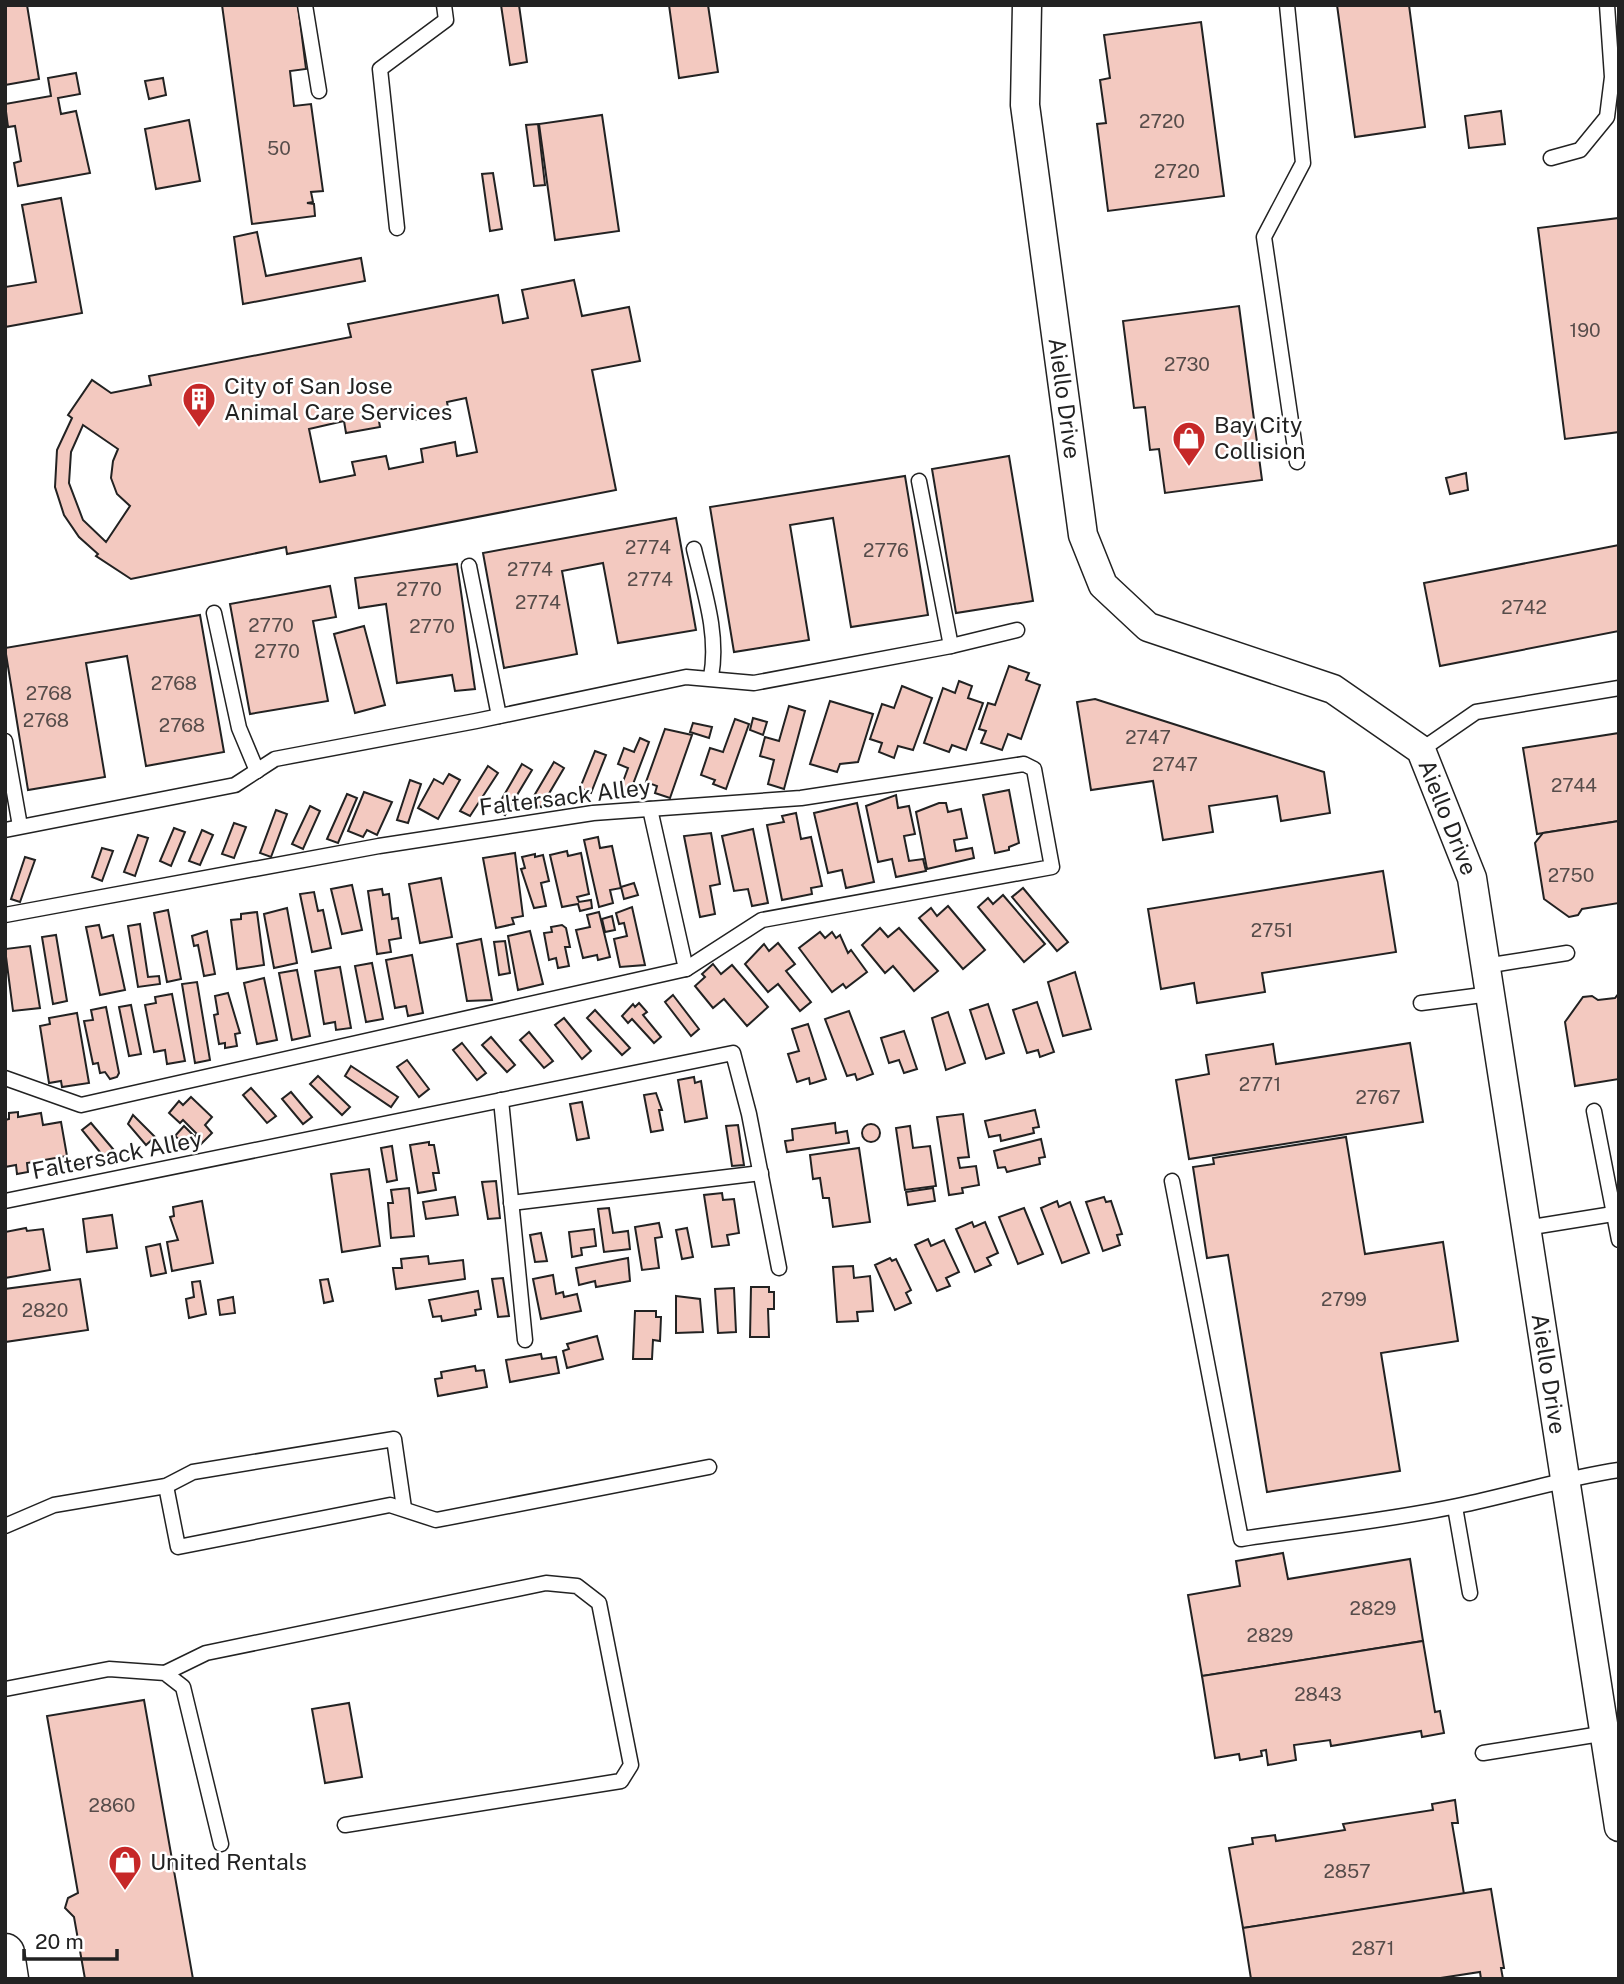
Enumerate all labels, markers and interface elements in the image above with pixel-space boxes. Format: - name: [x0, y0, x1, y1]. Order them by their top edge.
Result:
- house number: 2720: [1139, 110, 1185, 132]
- house number: 50: [267, 137, 291, 159]
- house number: 2720: [1154, 160, 1200, 182]
- house number: 190: [1569, 319, 1601, 341]
- street label: Aiello Drive: [1044, 336, 1087, 460]
- house number: 2730: [1164, 353, 1210, 375]
- place label: City of San Jose Animal Care Services: [224, 372, 452, 425]
- building icon: City of San Jose Animal Care Services: [180, 380, 218, 429]
- place label: Bay City Collision: [1214, 411, 1306, 464]
- shop icon: Bay City Collision: [1170, 419, 1208, 468]
- house number: 2774: [625, 536, 671, 558]
- house number: 2776: [863, 539, 909, 561]
- house number: 2774: [507, 558, 553, 580]
- house number: 2774: [627, 568, 673, 590]
- house number: 2770: [396, 578, 442, 600]
- house number: 2774: [515, 591, 561, 613]
- house number: 2742: [1501, 596, 1547, 618]
- house number: 2770: [248, 614, 294, 636]
- house number: 2770: [409, 615, 455, 637]
- house number: 2770: [254, 640, 300, 662]
- house number: 2768: [151, 672, 197, 694]
- house number: 2768: [26, 682, 72, 704]
- house number: 2768: [23, 709, 69, 731]
- house number: 2768: [159, 714, 205, 736]
- house number: 2747: [1125, 726, 1171, 748]
- house number: 2747: [1152, 753, 1198, 775]
- street label: Aiello Drive: [1413, 756, 1483, 879]
- street label: Faltersack Alley: [478, 773, 652, 820]
- house number: 2744: [1551, 774, 1597, 796]
- house number: 2750: [1548, 864, 1594, 886]
- house number: 2751: [1251, 919, 1293, 941]
- house number: 2771: [1239, 1073, 1281, 1095]
- house number: 2767: [1355, 1086, 1401, 1108]
- street label: Faltersack Alley: [30, 1125, 204, 1184]
- house number: 2799: [1321, 1288, 1367, 1310]
- house number: 2820: [22, 1299, 68, 1321]
- street label: Aiello Drive: [1527, 1312, 1572, 1436]
- house number: 2829: [1350, 1597, 1396, 1619]
- house number: 2829: [1247, 1624, 1293, 1646]
- house number: 2843: [1294, 1683, 1342, 1705]
- house number: 2860: [89, 1794, 135, 1816]
- shop icon: United Rentals: [106, 1843, 144, 1892]
- place label: United Rentals: [150, 1848, 307, 1875]
- house number: 2857: [1323, 1860, 1371, 1882]
- scale bar: [24, 1918, 117, 1962]
- text: 20 m: [35, 1929, 84, 1954]
- house number: 2871: [1352, 1937, 1394, 1959]

